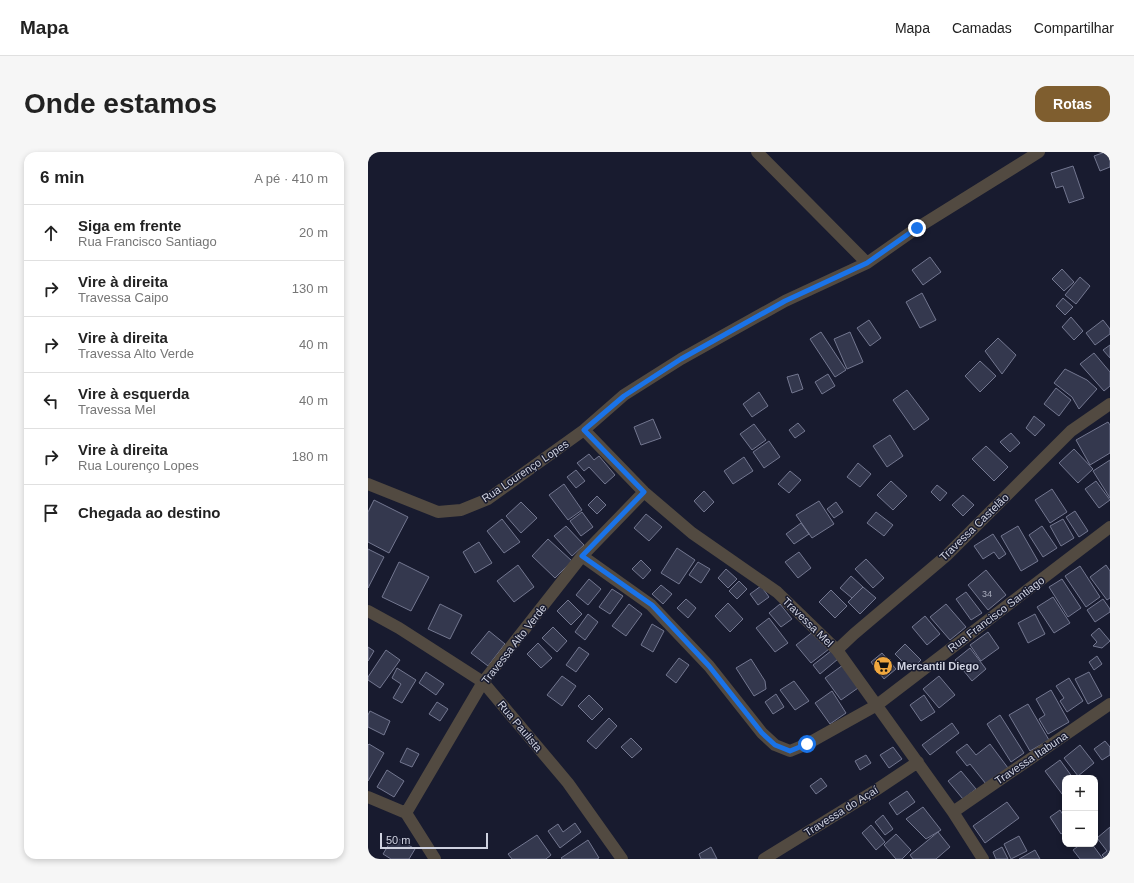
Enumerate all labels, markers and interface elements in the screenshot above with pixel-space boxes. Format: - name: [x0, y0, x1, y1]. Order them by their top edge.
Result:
- text: Mapa: [20, 17, 69, 38]
- text: Mapa: [895, 20, 930, 36]
- text: Camadas: [952, 20, 1012, 36]
- text: Compartilhar: [1034, 20, 1114, 36]
- button: Rotas: [1035, 86, 1110, 122]
- text: Onde estamos: [24, 88, 217, 119]
- text: 6 min: [40, 168, 84, 187]
- text: A pé · 410 m: [254, 171, 328, 186]
- text: Siga em frente: [78, 217, 181, 234]
- route end: [908, 219, 926, 237]
- icon: ahead: [40, 222, 62, 244]
- text: 20 m: [299, 225, 328, 240]
- text: Rua Francisco Santiago: [78, 234, 217, 249]
- text: Vire à direita: [78, 273, 168, 290]
- icon: right: [40, 278, 62, 300]
- text: 130 m: [292, 281, 328, 296]
- text: Travessa Caipo: [78, 290, 169, 305]
- text: Vire à direita: [78, 329, 168, 346]
- icon: right: [40, 334, 62, 356]
- text: 40 m: [299, 337, 328, 352]
- text: Travessa Alto Verde: [78, 346, 194, 361]
- text: Vire à esquerda: [78, 385, 189, 402]
- icon: left: [40, 390, 62, 412]
- text: 40 m: [299, 393, 328, 408]
- text: Travessa Mel: [78, 402, 156, 417]
- street label: Rua Lourenço Lopes: [479, 437, 571, 505]
- text: Vire à direita: [78, 441, 168, 458]
- icon: right: [40, 446, 62, 468]
- text: 180 m: [292, 449, 328, 464]
- text: Rua Lourenço Lopes: [78, 458, 199, 473]
- street label: Travessa Castelão: [937, 491, 1011, 563]
- icon: arrive: [40, 502, 62, 524]
- text: Chegada ao destino: [78, 504, 221, 521]
- street label: Rua Francisco Santiago: [946, 574, 1046, 654]
- house number: 34: [982, 589, 992, 599]
- street label: Travessa Mel: [780, 595, 836, 649]
- street label: Travessa Alto Verde: [479, 602, 549, 686]
- supermarket icon: Mercantil Diego: [872, 655, 894, 677]
- place label: Mercantil Diego: [897, 660, 979, 672]
- street label: Rua Paulista: [495, 698, 545, 754]
- street label: Travessa Itabuna: [993, 729, 1070, 787]
- route start: [798, 735, 816, 753]
- map controls: [1062, 775, 1098, 847]
- button: +: [1062, 775, 1098, 811]
- street label: Travessa do Açaí: [802, 783, 880, 839]
- button: −: [1062, 811, 1098, 847]
- scale bar: [380, 831, 488, 850]
- text: 50 m: [386, 834, 410, 846]

